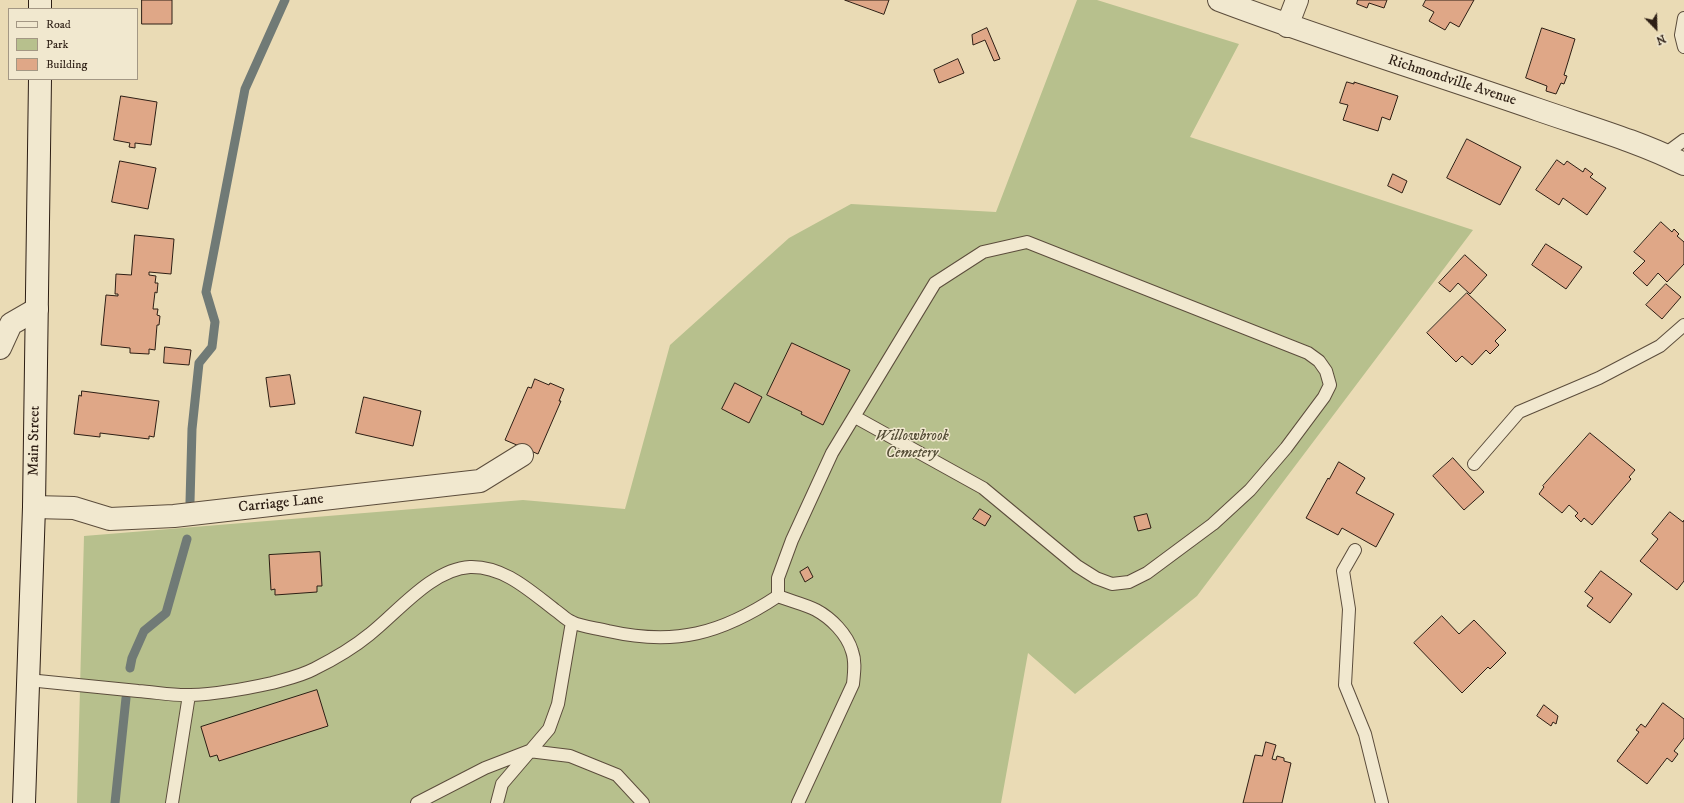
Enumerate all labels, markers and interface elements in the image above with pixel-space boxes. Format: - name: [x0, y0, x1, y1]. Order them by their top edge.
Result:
- legend: [8, 8, 138, 80]
- north arrow: [1636, 8, 1676, 48]
- text: Road: [46, 17, 71, 32]
- text: N: [1654, 31, 1668, 47]
- text: Park: [46, 37, 68, 52]
- street label: Richmondville Avenue: [1385, 52, 1519, 110]
- text: Building: [46, 57, 87, 72]
- street label: Main Street: [25, 406, 45, 476]
- park label: Willowbrook Cemetery: [875, 428, 949, 463]
- street label: Carriage Lane: [237, 491, 325, 517]

